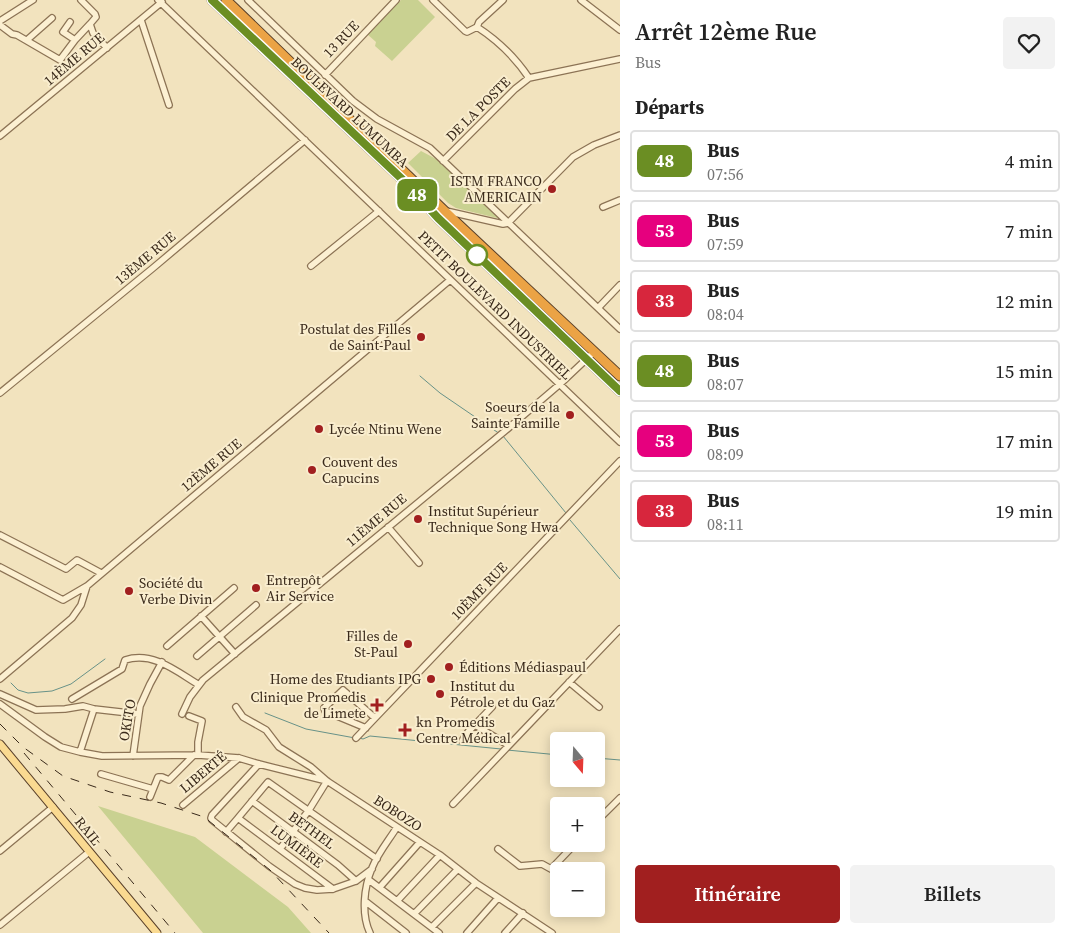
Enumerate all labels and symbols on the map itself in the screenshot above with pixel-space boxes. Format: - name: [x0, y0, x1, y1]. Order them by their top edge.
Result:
- street label: 13 RUE: [318, 16, 364, 62]
- street label: 14ÈME RUE: [39, 28, 109, 90]
- street label: BOULEVARD LUMUMBA: [287, 52, 414, 172]
- street label: DE LA POSTE: [441, 72, 515, 146]
- place label: ISTM FRANCO AMERICAIN: [450, 171, 542, 207]
- line badge: 48: [394, 179, 440, 211]
- marker: ISTM FRANCO AMERICAIN: [546, 183, 558, 195]
- street label: PETIT BOULEVARD INDUSTRIEL: [414, 226, 576, 384]
- street label: 13ÈME RUE: [110, 227, 180, 289]
- unlabelled marker: [466, 244, 488, 266]
- place label: Postulat des Filles de Saint-Paul: [299, 319, 411, 355]
- marker: Postulat des Filles de Saint-Paul: [415, 331, 427, 343]
- place label: Soeurs de la Sainte Famille: [471, 397, 561, 433]
- marker: Soeurs de la Sainte Famille: [564, 409, 576, 421]
- place label: Lycée Ntinu Wene: [329, 419, 442, 439]
- marker: Lycée Ntinu Wene: [313, 423, 325, 435]
- street label: 12ÈME RUE: [176, 434, 246, 496]
- place label: Couvent des Capucins: [322, 452, 398, 488]
- marker: Couvent des Capucins: [306, 464, 318, 476]
- street label: 11ÈME RUE: [341, 489, 411, 551]
- place label: Institut Supérieur Technique Song Hwa: [428, 501, 559, 537]
- marker: Institut Supérieur Technique Song Hwa: [412, 513, 424, 525]
- street label: 10ÈME RUE: [446, 558, 512, 624]
- place label: Entrepôt Air Service: [266, 570, 334, 606]
- place label: Société du Verbe Divin: [139, 573, 213, 609]
- marker: Entrepôt Air Service: [250, 582, 262, 594]
- marker: Société du Verbe Divin: [123, 585, 135, 597]
- place label: Filles de St-Paul: [346, 626, 398, 662]
- marker: Filles de St-Paul: [402, 638, 414, 650]
- place label: Éditions Médiaspaul: [459, 657, 586, 677]
- marker: Éditions Médiaspaul: [443, 661, 455, 673]
- place label: Home des Etudiants IPG: [270, 669, 421, 689]
- marker: Home des Etudiants IPG: [425, 673, 437, 685]
- place label: Institut du Pétrole et du Gaz: [450, 676, 555, 712]
- place label: Clinique Promedis de Limete: [250, 687, 366, 723]
- marker: Institut du Pétrole et du Gaz: [434, 688, 446, 700]
- street label: OKITO: [113, 697, 141, 743]
- marker: Clinique Promedis de Limete: [370, 698, 384, 712]
- place label: kn Promedis Centre Médical: [416, 712, 511, 748]
- marker: kn Promedis Centre Médical: [398, 723, 412, 737]
- north arrow: [550, 732, 605, 788]
- street label: LIBERTÉ: [175, 746, 231, 798]
- street label: BOBOZO: [370, 790, 426, 836]
- street label: BETHEL: [285, 806, 339, 854]
- street label: RAIL: [70, 812, 106, 850]
- street label: LUMIÈRE: [266, 820, 328, 872]

